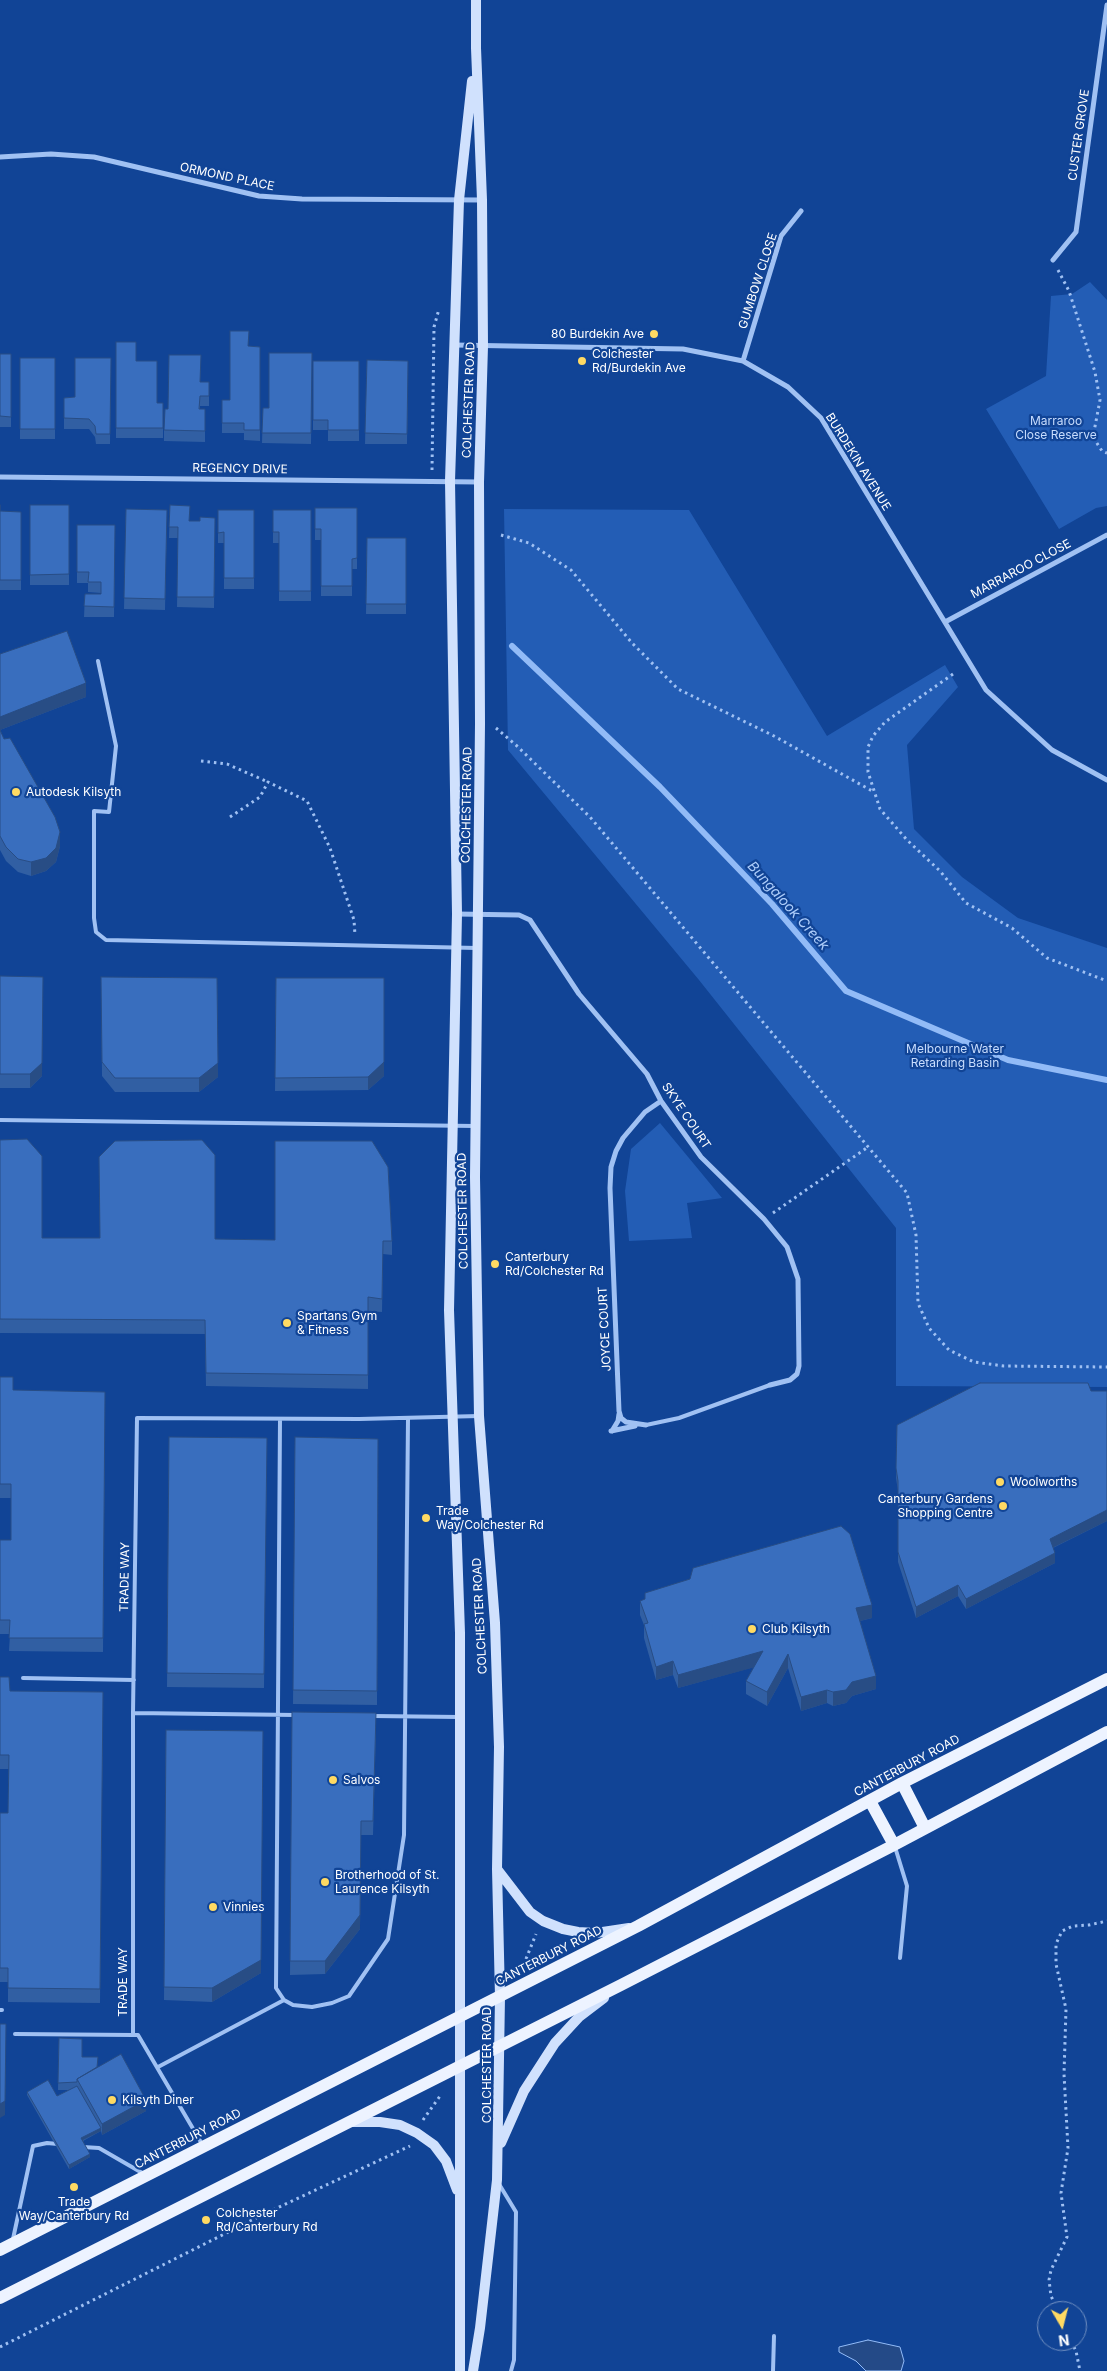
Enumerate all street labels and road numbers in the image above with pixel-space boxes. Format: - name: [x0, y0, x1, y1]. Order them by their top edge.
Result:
- street label: CUSTER GROVE: [1065, 88, 1093, 182]
- street label: ORMOND PLACE: [178, 160, 276, 194]
- street label: GUMBOW CLOSE: [736, 231, 780, 331]
- street label: COLCHESTER ROAD: [460, 342, 478, 458]
- street label: BURDEKIN AVENUE: [822, 411, 894, 513]
- street label: REGENCY DRIVE: [192, 461, 288, 477]
- street label: MARRAROO CLOSE: [968, 536, 1074, 602]
- street label: COLCHESTER ROAD: [459, 747, 475, 863]
- street label: SKYE COURT: [659, 1080, 713, 1152]
- street label: COLCHESTER ROAD: [455, 1153, 471, 1269]
- street label: JOYCE COURT: [596, 1286, 614, 1372]
- street label: TRADE WAY: [117, 1542, 133, 1612]
- street label: COLCHESTER ROAD: [470, 1557, 490, 1675]
- street label: CANTERBURY ROAD: [852, 1732, 962, 1800]
- street label: CANTERBURY ROAD: [493, 1923, 605, 1989]
- street label: TRADE WAY: [116, 1947, 130, 2017]
- street label: COLCHESTER ROAD: [480, 2007, 494, 2123]
- street label: CANTERBURY ROAD: [132, 2106, 244, 2172]

